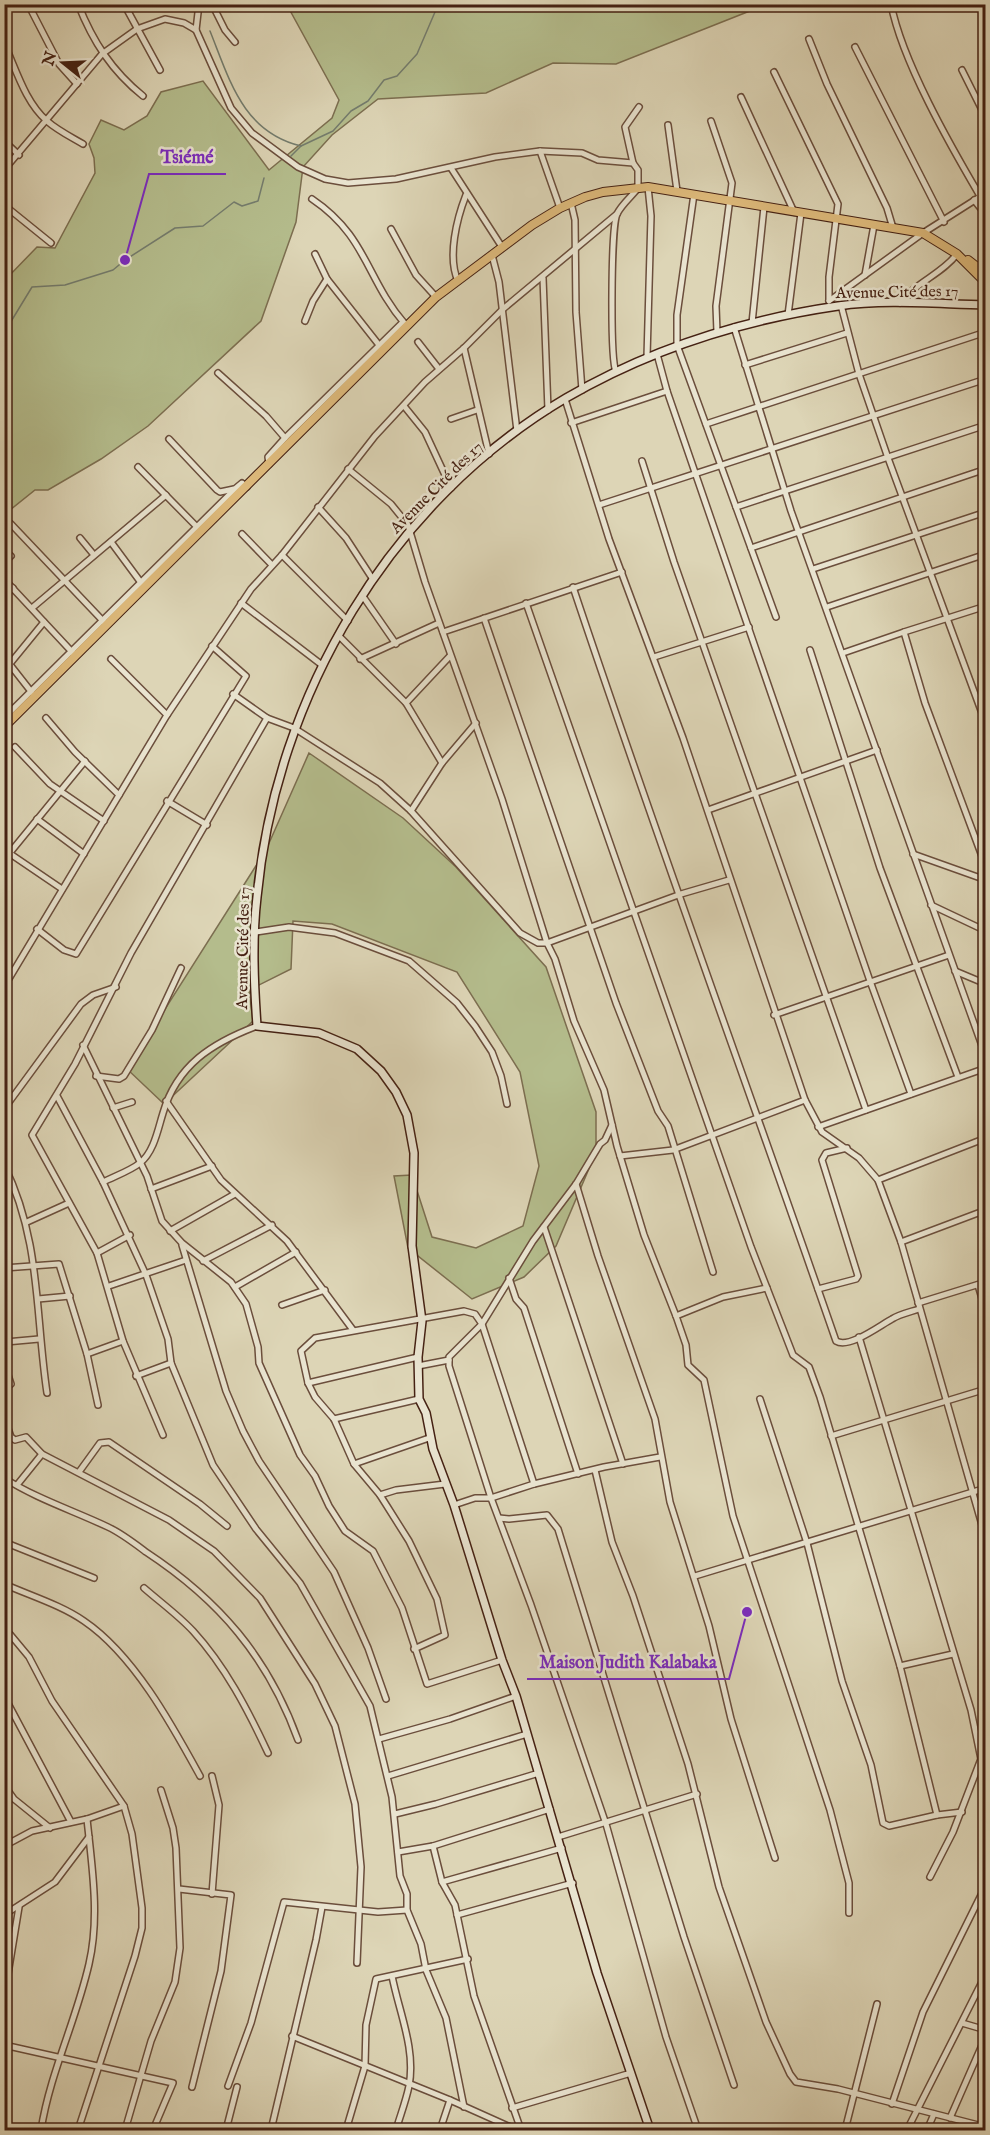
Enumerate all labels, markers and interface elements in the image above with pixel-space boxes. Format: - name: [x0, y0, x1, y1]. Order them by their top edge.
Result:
- north arrow: [33, 33, 93, 93]
- text: N: [39, 49, 62, 70]
- callout: Tsiémé: [149, 138, 226, 174]
- text: Tsiémé: [159, 147, 214, 170]
- street label: Avenue Cité des 17: [834, 282, 959, 304]
- street label: Avenue Cité des 17: [386, 438, 487, 539]
- street label: Avenue Cité des 17: [233, 886, 255, 1011]
- callout: Maison Judith Kalabaka: [527, 1643, 729, 1679]
- text: Maison Judith Kalabaka: [539, 1652, 718, 1675]

